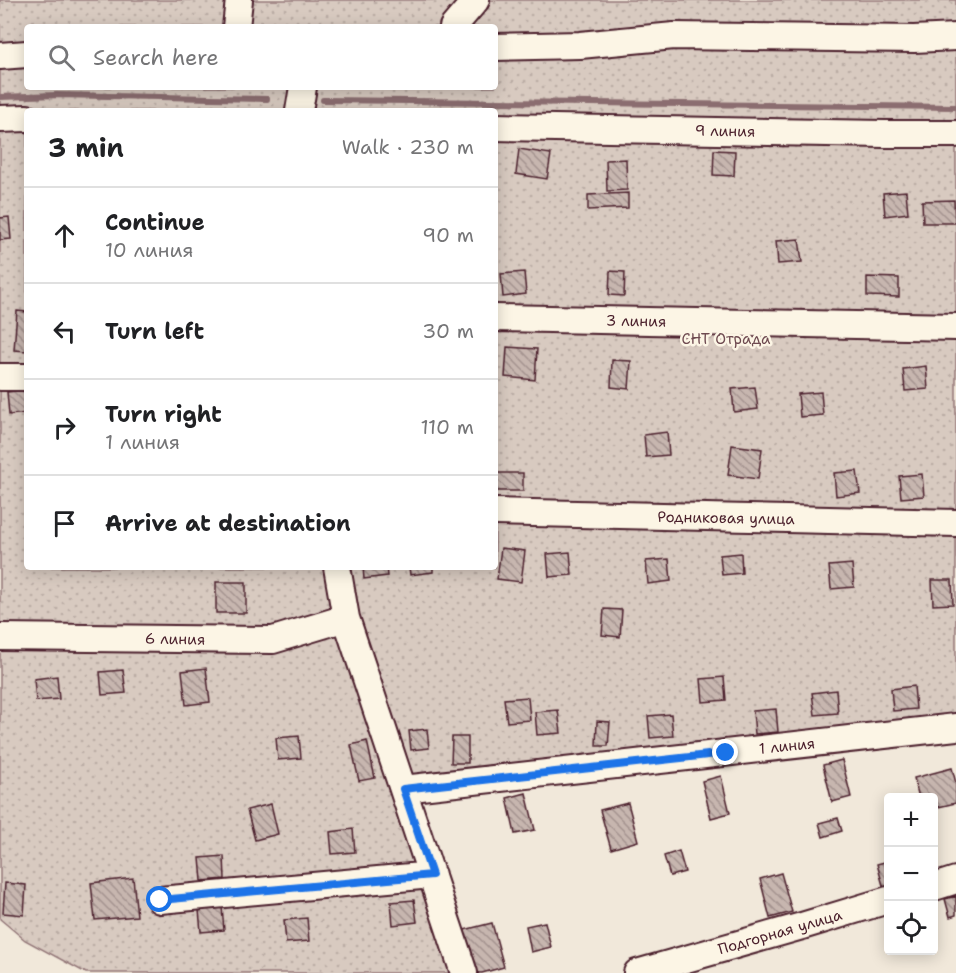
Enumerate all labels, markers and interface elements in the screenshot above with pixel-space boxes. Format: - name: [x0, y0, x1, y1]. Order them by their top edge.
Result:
- search box: [24, 24, 498, 90]
- icon: search: [45, 41, 78, 74]
- text: Search here: [93, 43, 219, 72]
- street label: 9 линия: [695, 120, 755, 142]
- text: 3 min: [48, 130, 124, 165]
- text: Walk · 230 m: [342, 134, 474, 160]
- text: Continue: [105, 208, 205, 237]
- icon: ahead: [48, 219, 81, 252]
- text: 90 m: [422, 222, 474, 248]
- text: 10 линия: [105, 237, 193, 263]
- street label: 3 линия: [606, 310, 666, 332]
- icon: left: [48, 315, 81, 348]
- text: Turn left: [105, 317, 204, 346]
- text: 30 m: [422, 318, 474, 344]
- park label: СНТ Отрада: [682, 329, 771, 349]
- text: Turn right: [105, 400, 222, 429]
- icon: right: [48, 411, 81, 444]
- text: 110 m: [420, 414, 474, 440]
- text: 1 линия: [105, 429, 180, 455]
- icon: arrive: [48, 507, 81, 540]
- street label: Родниковая улица: [657, 507, 795, 529]
- text: Arrive at destination: [105, 509, 351, 538]
- street label: 6 линия: [145, 628, 205, 650]
- street label: 1 линия: [758, 733, 816, 759]
- route end: [712, 739, 738, 765]
- map controls: [884, 793, 938, 955]
- button: +: [884, 793, 938, 847]
- button: −: [884, 847, 938, 901]
- route start: [146, 886, 172, 912]
- button: locate: [884, 901, 938, 955]
- street label: Подгорная улица: [716, 905, 845, 959]

